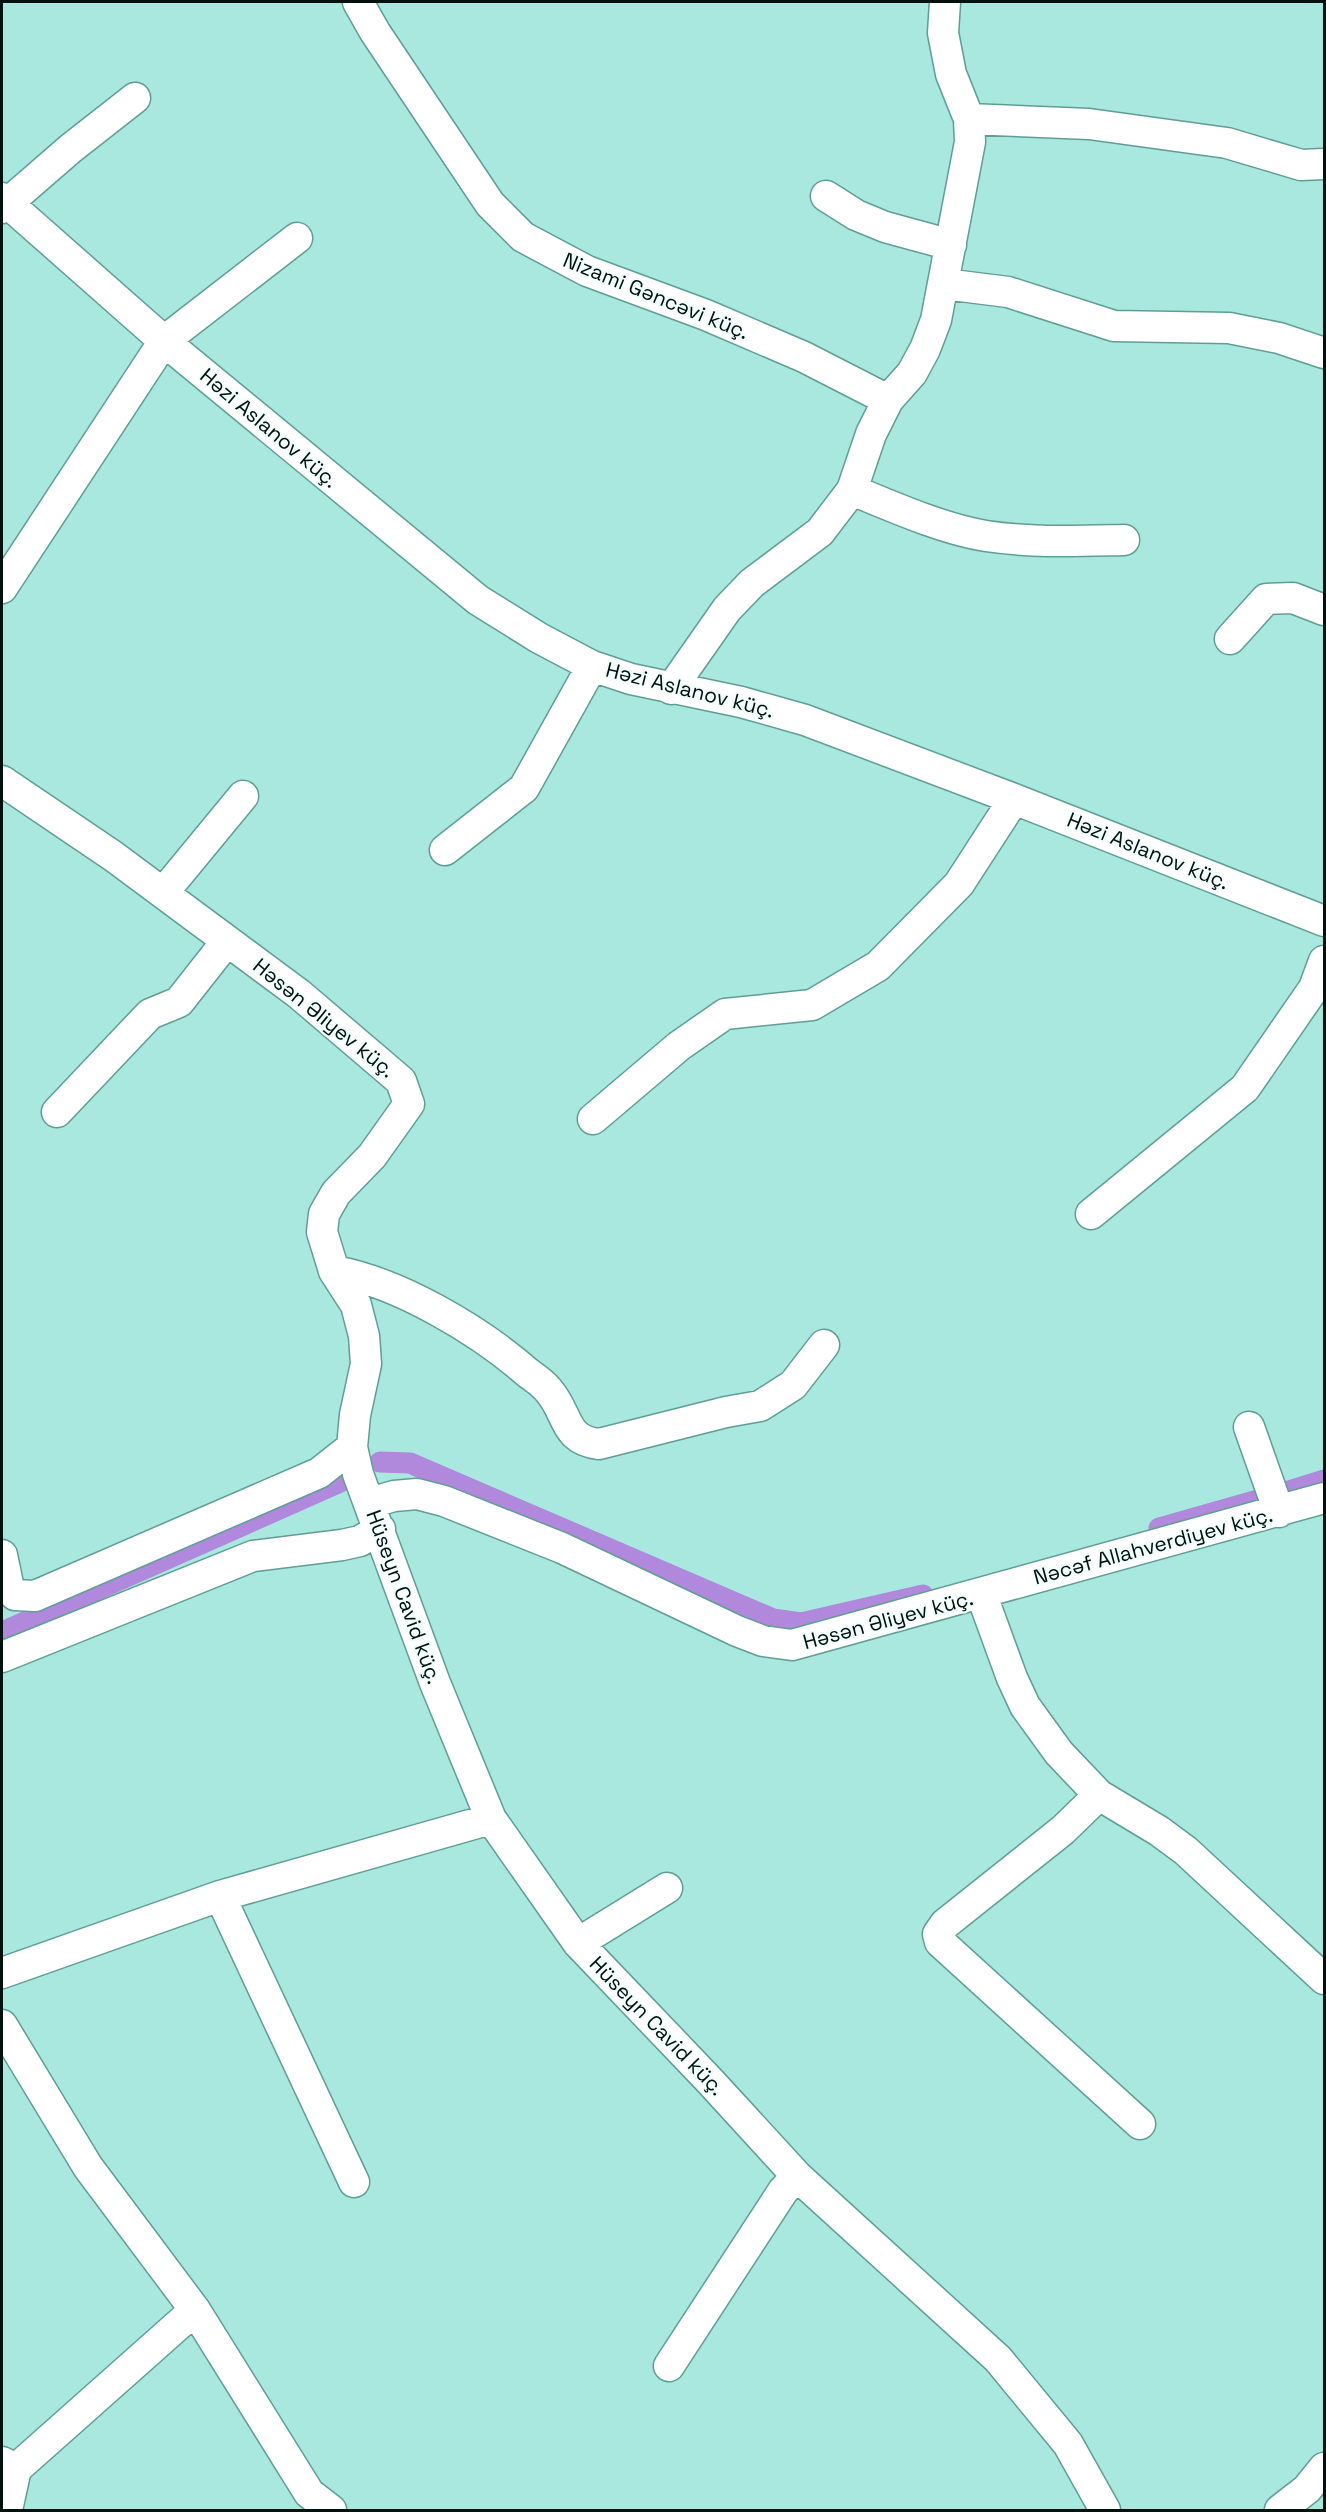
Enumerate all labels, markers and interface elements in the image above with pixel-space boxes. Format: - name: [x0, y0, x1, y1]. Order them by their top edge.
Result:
- street label: Nizami Gəncəvi küç.: [559, 246, 753, 345]
- street label: Həzi Aslanov küç.: [195, 362, 344, 493]
- street label: Həzi Aslanov küç.: [603, 656, 777, 723]
- street label: Həzi Aslanov küç.: [1063, 806, 1233, 895]
- street label: Həsən Əliyev küç.: [248, 952, 401, 1083]
- street label: Nəcəf Allahverdiyev küç.: [1030, 1501, 1275, 1590]
- street label: Hüseyn Cavid küç.: [360, 1506, 449, 1688]
- street label: Həsən Əliyev küç.: [800, 1584, 976, 1655]
- street label: Hüseyn Cavid küç.: [584, 1950, 731, 2101]

